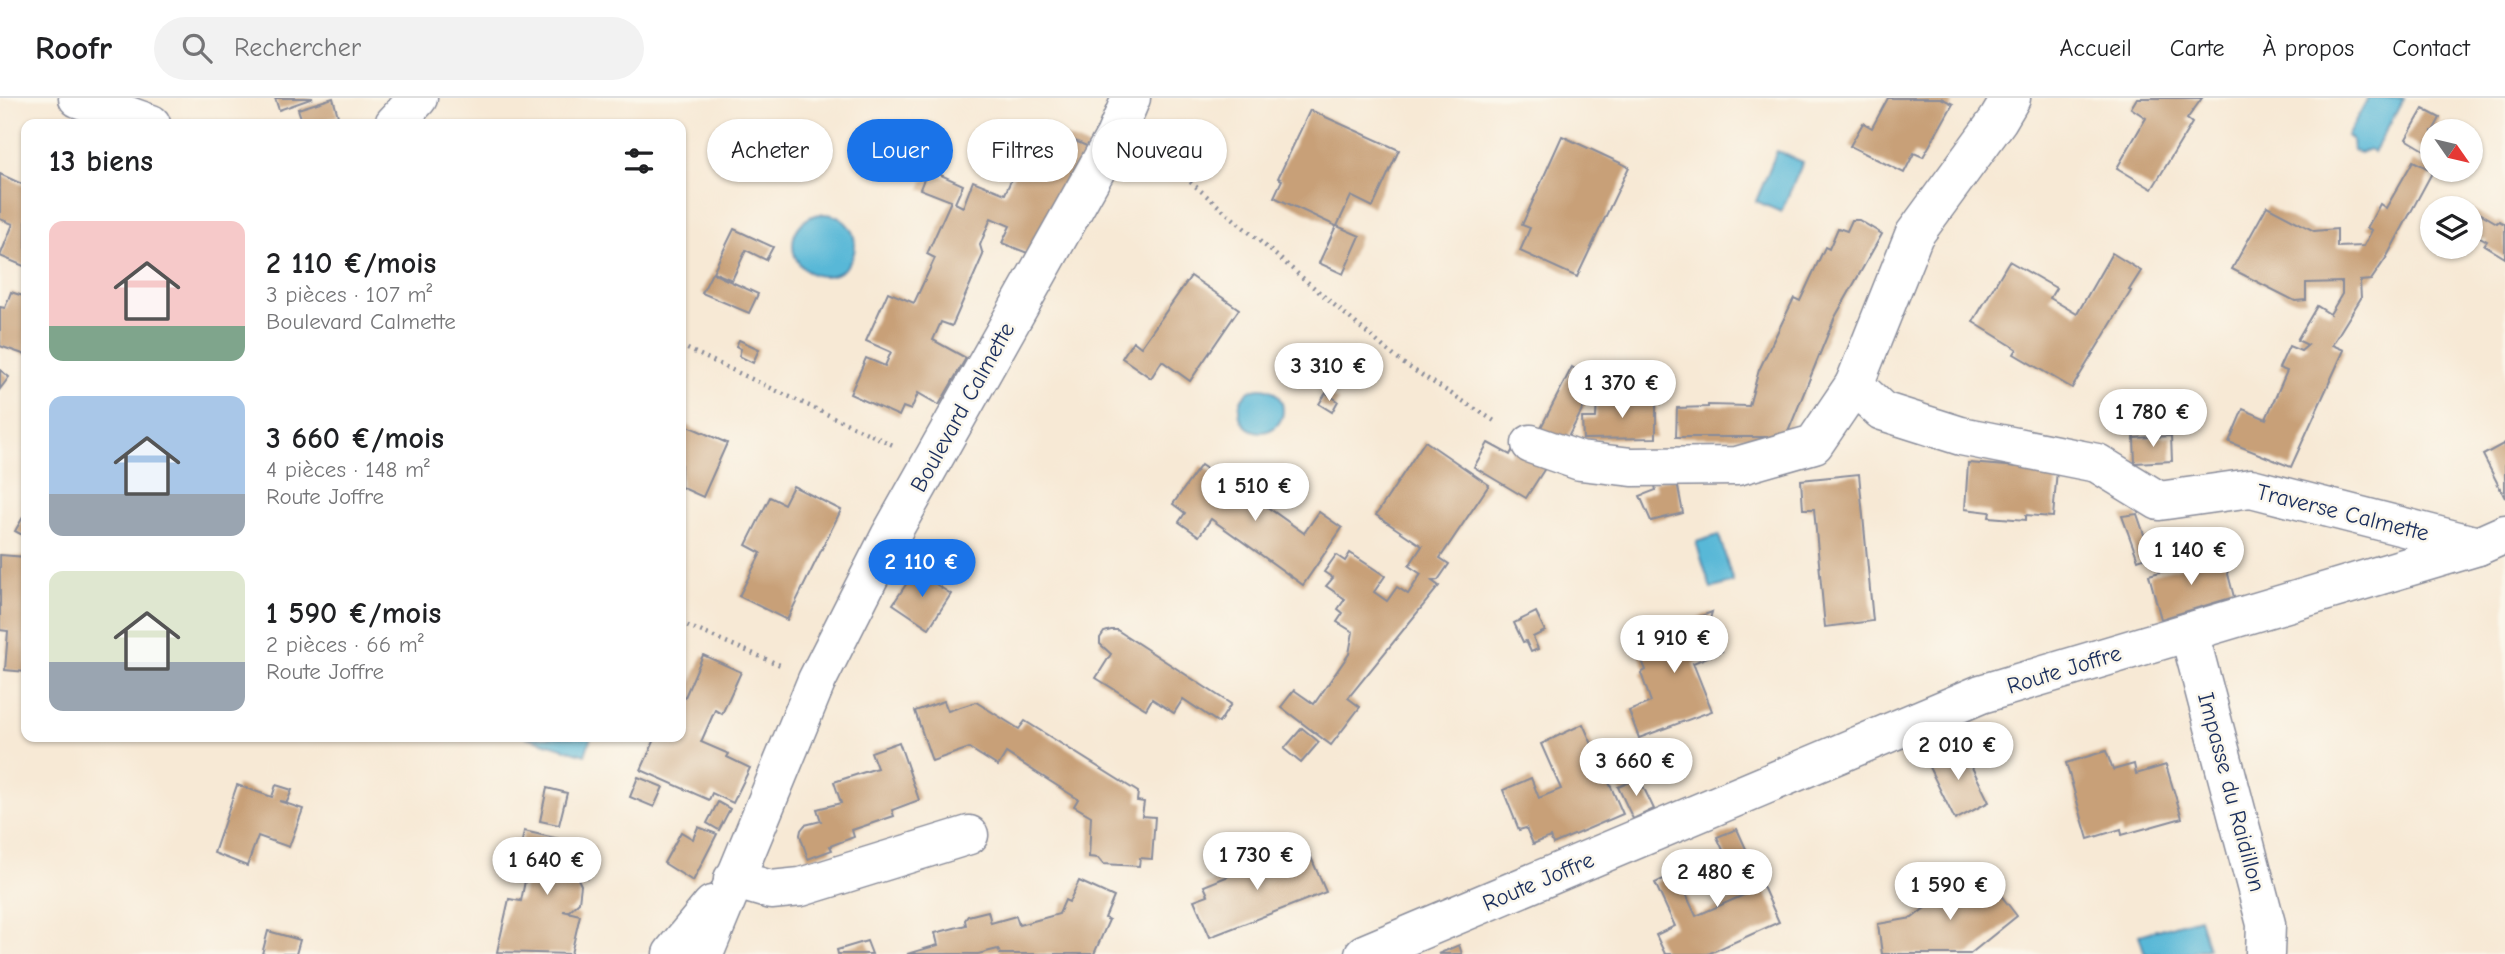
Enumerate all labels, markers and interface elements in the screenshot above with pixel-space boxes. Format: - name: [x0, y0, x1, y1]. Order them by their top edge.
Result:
- search box: [154, 17, 644, 80]
- text: Roofr: [35, 29, 112, 67]
- icon: search: [178, 29, 216, 67]
- text: Rechercher: [234, 33, 361, 63]
- text: Accueil: [2060, 34, 2132, 62]
- text: Carte: [2170, 34, 2225, 62]
- text: À propos: [2263, 34, 2354, 62]
- text: Contact: [2392, 34, 2470, 62]
- chip: Acheter: [707, 119, 833, 182]
- chip: Louer: [847, 119, 953, 182]
- chip: Filtres: [967, 119, 1078, 182]
- chip: Nouveau: [1092, 119, 1227, 182]
- north arrow: [2420, 119, 2483, 182]
- map controls: [2420, 119, 2483, 259]
- icon: filters: [620, 142, 658, 180]
- text: 13 biens: [49, 144, 153, 179]
- button: layers: [2420, 196, 2483, 259]
- text: 2 110 €/mois: [266, 246, 436, 281]
- icon: home: [105, 249, 189, 333]
- text: 3 pièces · 107 m²: [266, 281, 432, 308]
- text: Boulevard Calmette: [266, 308, 456, 335]
- street label: Boulevard Calmette: [905, 318, 1020, 497]
- pin: 3 310 €: [1264, 344, 1394, 403]
- text: 3 310 €: [1290, 352, 1368, 379]
- pin: 1 370 €: [1557, 360, 1687, 420]
- text: 1 370 €: [1584, 369, 1660, 396]
- pin: 1 780 €: [2088, 390, 2218, 449]
- text: 1 780 €: [2115, 398, 2191, 425]
- text: 3 660 €/mois: [266, 421, 444, 456]
- icon: home: [105, 424, 189, 508]
- text: 4 pièces · 148 m²: [266, 456, 430, 483]
- pin: 1 510 €: [1190, 464, 1320, 523]
- text: 1 510 €: [1217, 472, 1293, 499]
- street label: Traverse Calmette: [2254, 478, 2432, 547]
- text: Route Joffre: [266, 483, 384, 510]
- pin: 1 140 €: [2126, 528, 2256, 587]
- text: 1 140 €: [2154, 536, 2228, 563]
- pin: 2 110 €: [857, 540, 987, 599]
- text: 2 110 €: [885, 548, 959, 575]
- text: 1 590 €/mois: [266, 596, 441, 631]
- icon: home: [105, 599, 189, 683]
- pin: 1 910 €: [1609, 616, 1739, 675]
- text: 1 910 €: [1636, 624, 1712, 651]
- text: 2 pièces · 66 m²: [266, 631, 424, 658]
- street label: Route Joffre: [2004, 639, 2125, 700]
- text: Route Joffre: [266, 658, 384, 685]
- street label: Impasse du Raidillon: [2192, 690, 2271, 895]
- pin: 2 010 €: [1893, 722, 2023, 782]
- text: 2 010 €: [1918, 731, 1998, 758]
- pin: 3 660 €: [1571, 738, 1701, 798]
- text: 3 660 €: [1596, 747, 1676, 774]
- pin: 1 730 €: [1192, 832, 1322, 892]
- pin: 1 640 €: [482, 838, 612, 897]
- text: 1 730 €: [1219, 841, 1295, 868]
- text: 1 640 €: [508, 846, 586, 873]
- street label: Route Joffre: [1479, 846, 1598, 917]
- pin: 2 480 €: [1652, 850, 1782, 909]
- text: 2 480 €: [1677, 858, 1757, 885]
- pin: 1 590 €: [1885, 862, 2015, 922]
- text: 1 590 €: [1911, 871, 1989, 898]

